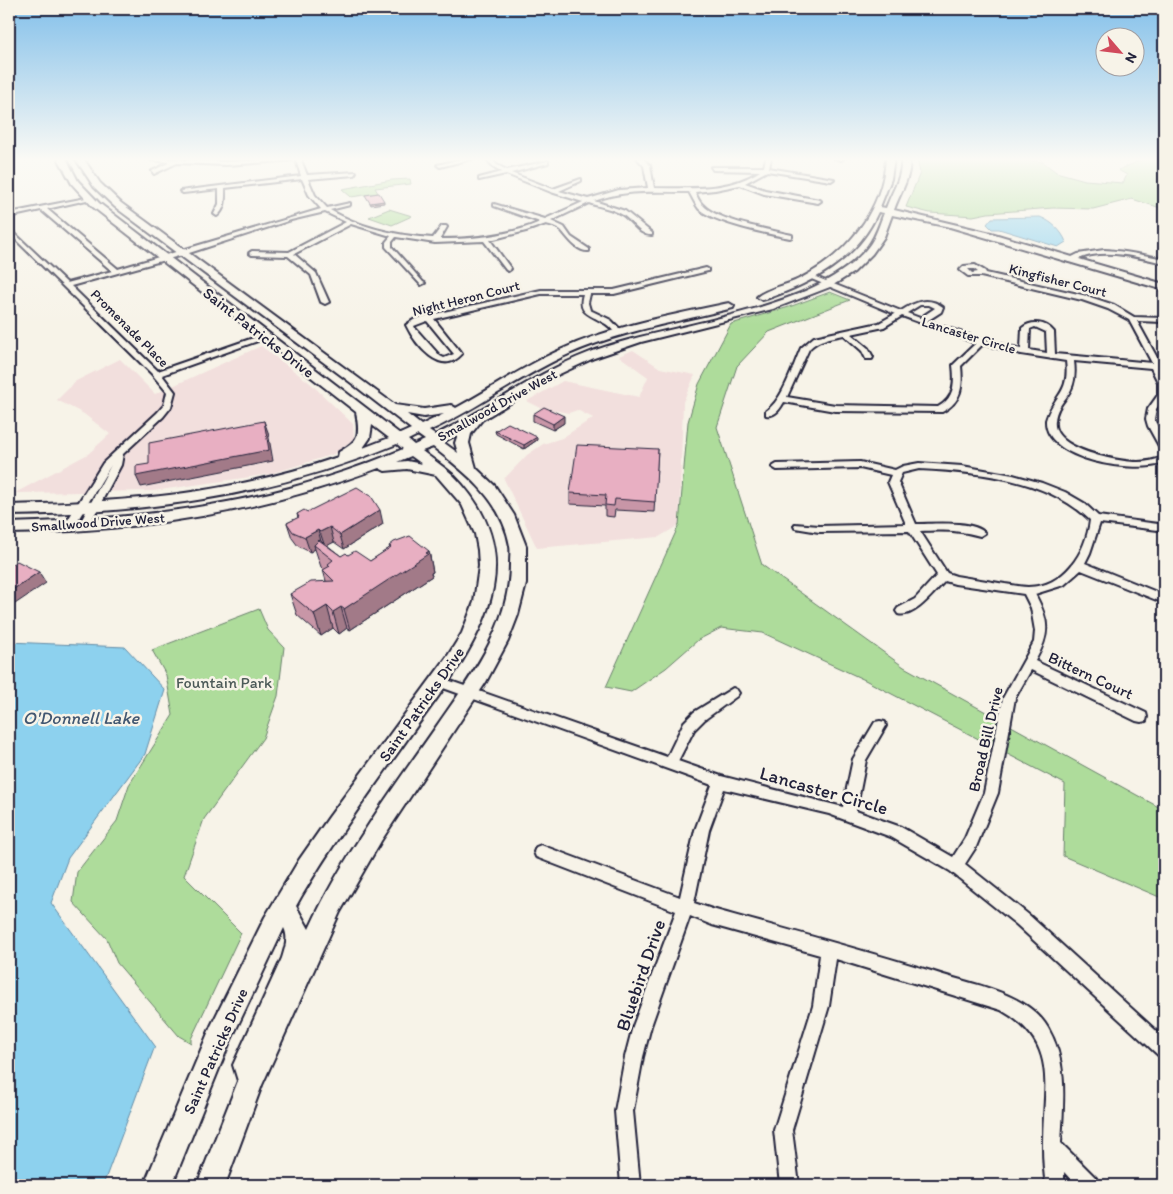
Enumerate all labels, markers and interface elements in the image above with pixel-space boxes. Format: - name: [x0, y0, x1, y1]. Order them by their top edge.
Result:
- north arrow: [1096, 28, 1146, 78]
- text: N: [1121, 50, 1141, 66]
- street label: Kingfisher Court: [1007, 260, 1108, 301]
- street label: Night Heron Court: [411, 277, 522, 320]
- street label: Saint Patricks Drive: [199, 283, 318, 382]
- street label: Promenade Place: [87, 286, 172, 371]
- street label: Lancaster Circle: [920, 313, 1018, 358]
- street label: Smallwood Drive West: [434, 365, 560, 445]
- street label: Smallwood Drive West: [31, 509, 166, 536]
- street label: Saint Patricks Drive: [375, 643, 468, 765]
- street label: Bittern Court: [1045, 647, 1136, 703]
- park label: Fountain Park: [176, 673, 272, 692]
- street label: Broad Bill Drive: [964, 685, 1007, 794]
- water label: O'Donnell Lake: [23, 707, 141, 729]
- street label: Lancaster Circle: [757, 761, 891, 820]
- street label: Bluebird Drive: [611, 916, 670, 1034]
- street label: Saint Patricks Drive: [179, 985, 252, 1117]

